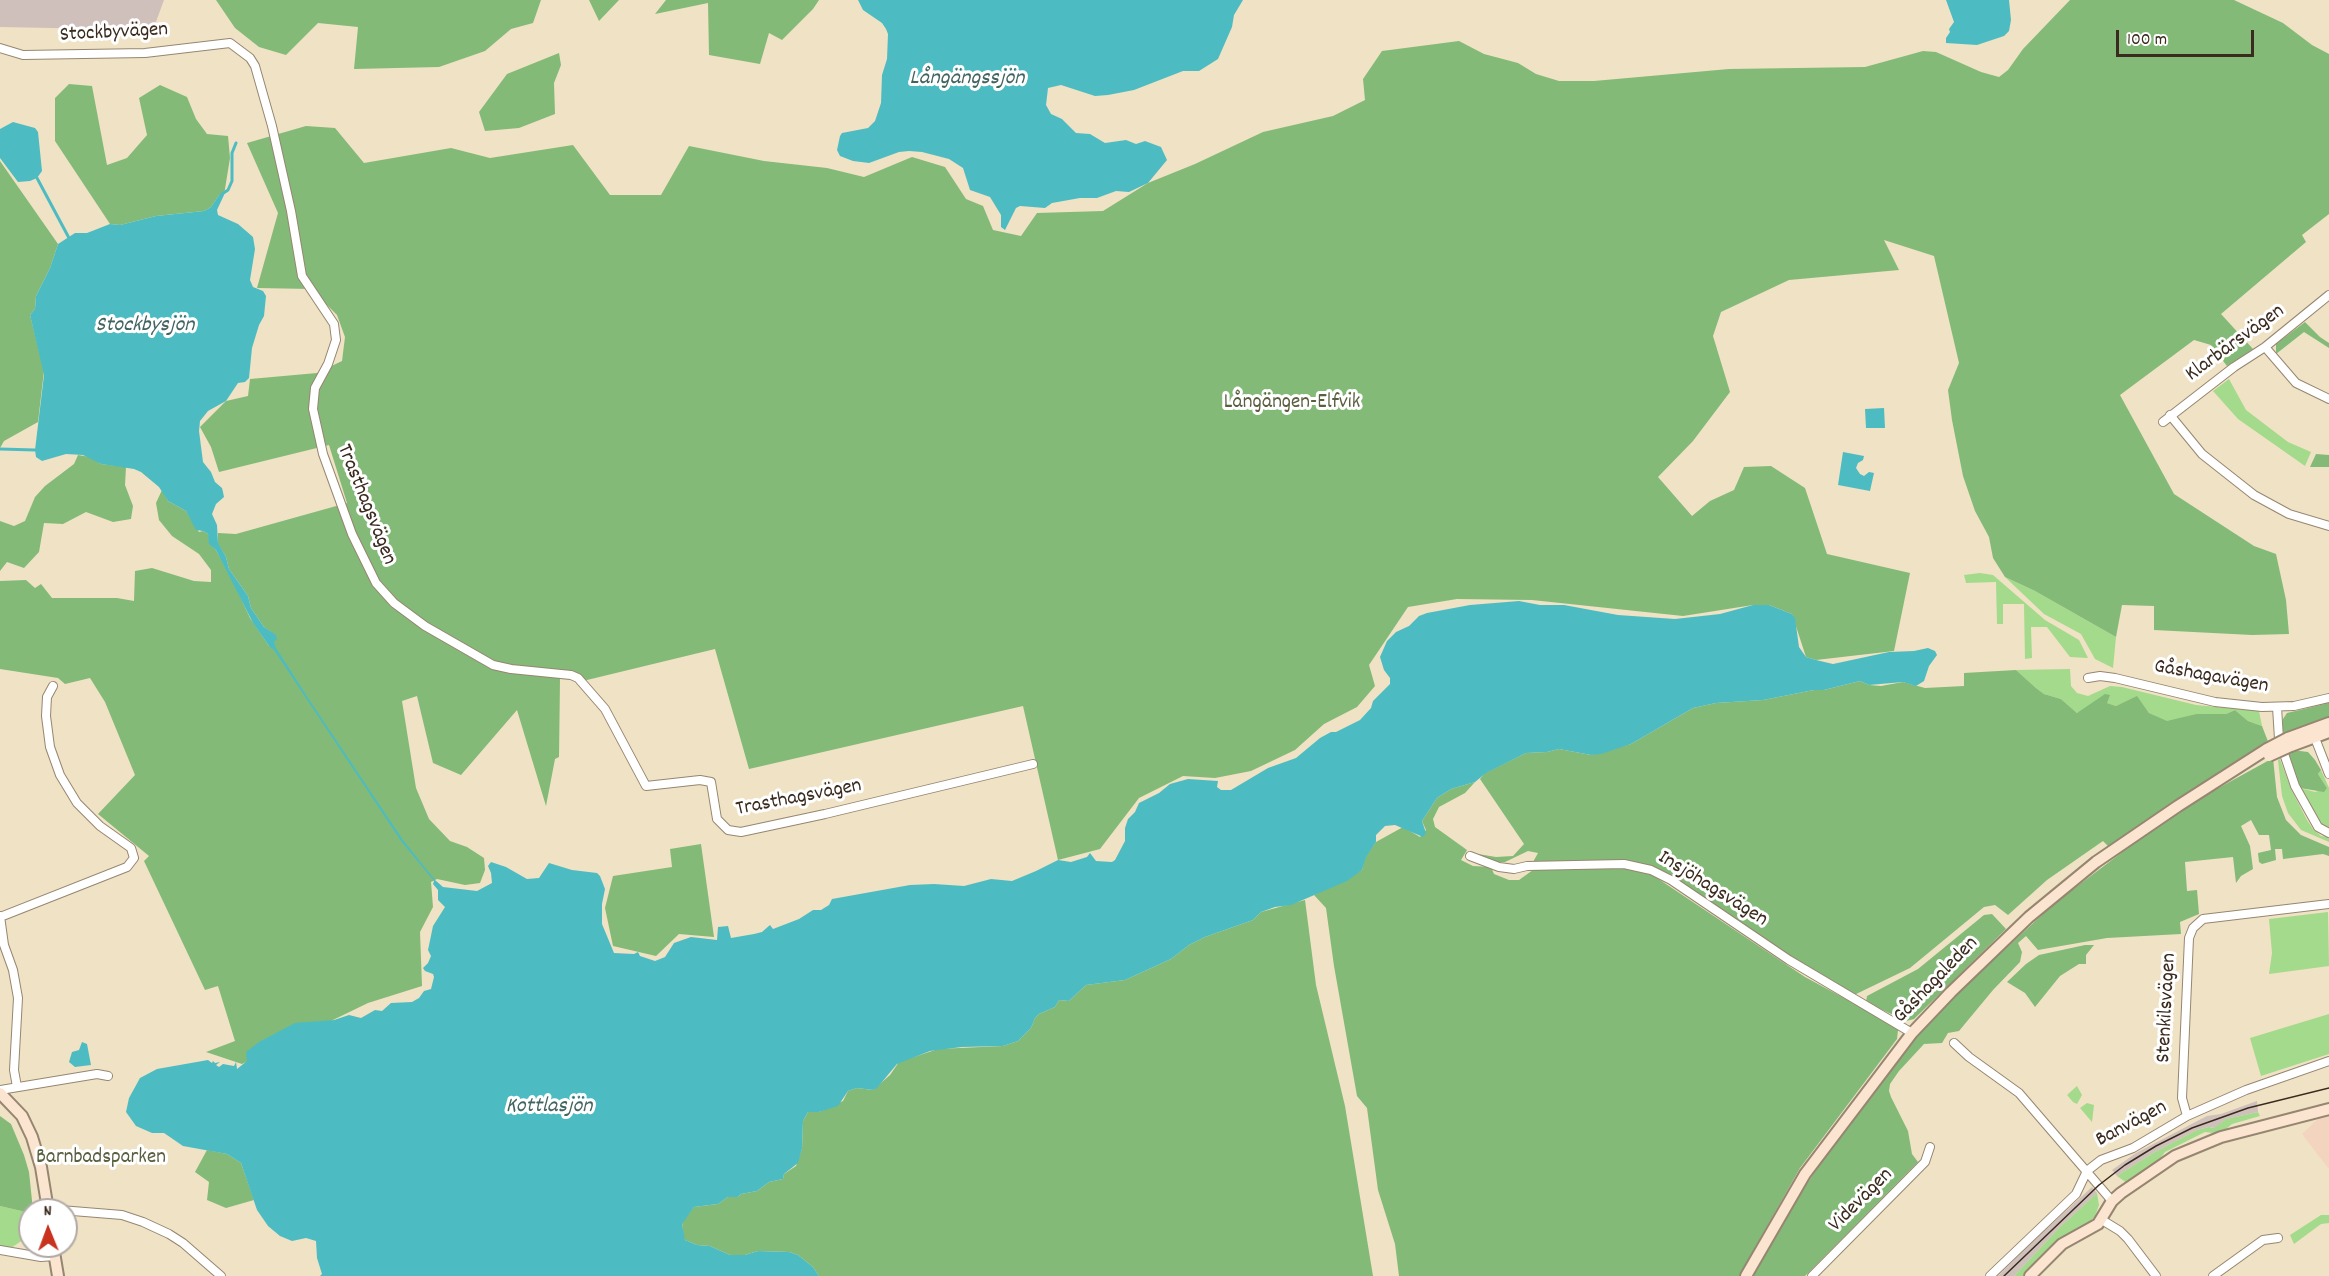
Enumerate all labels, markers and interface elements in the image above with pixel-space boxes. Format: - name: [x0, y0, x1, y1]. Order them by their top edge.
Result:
- scale bar: [2119, 18, 2257, 56]
- street label: Stockbyvägen: [59, 19, 169, 49]
- text: 100 m: [2127, 28, 2167, 53]
- water label: Långängssjön: [910, 67, 1024, 93]
- street label: Klarbärsvägen: [2182, 300, 2290, 388]
- water label: Stockbysjön: [96, 314, 194, 340]
- park label: Långängen-Elfvik: [1224, 391, 1360, 417]
- street label: Trasthagsvägen: [329, 441, 401, 569]
- street label: Gåshagavägen: [2152, 656, 2270, 700]
- street label: Trasthagsvägen: [734, 774, 864, 824]
- street label: Insjöhagsvägen: [1652, 846, 1772, 934]
- street label: Gåshagaleden: [1889, 932, 1985, 1030]
- street label: Stenkilsvägen: [2153, 953, 2183, 1063]
- water label: Kottlasjön: [506, 1095, 592, 1121]
- street label: Banvägen: [2092, 1096, 2172, 1154]
- park label: Barnbadsparken: [36, 1146, 166, 1172]
- street label: Videvägen: [1825, 1164, 1899, 1238]
- north arrow: [18, 1198, 78, 1258]
- text: N: [44, 1200, 52, 1223]

